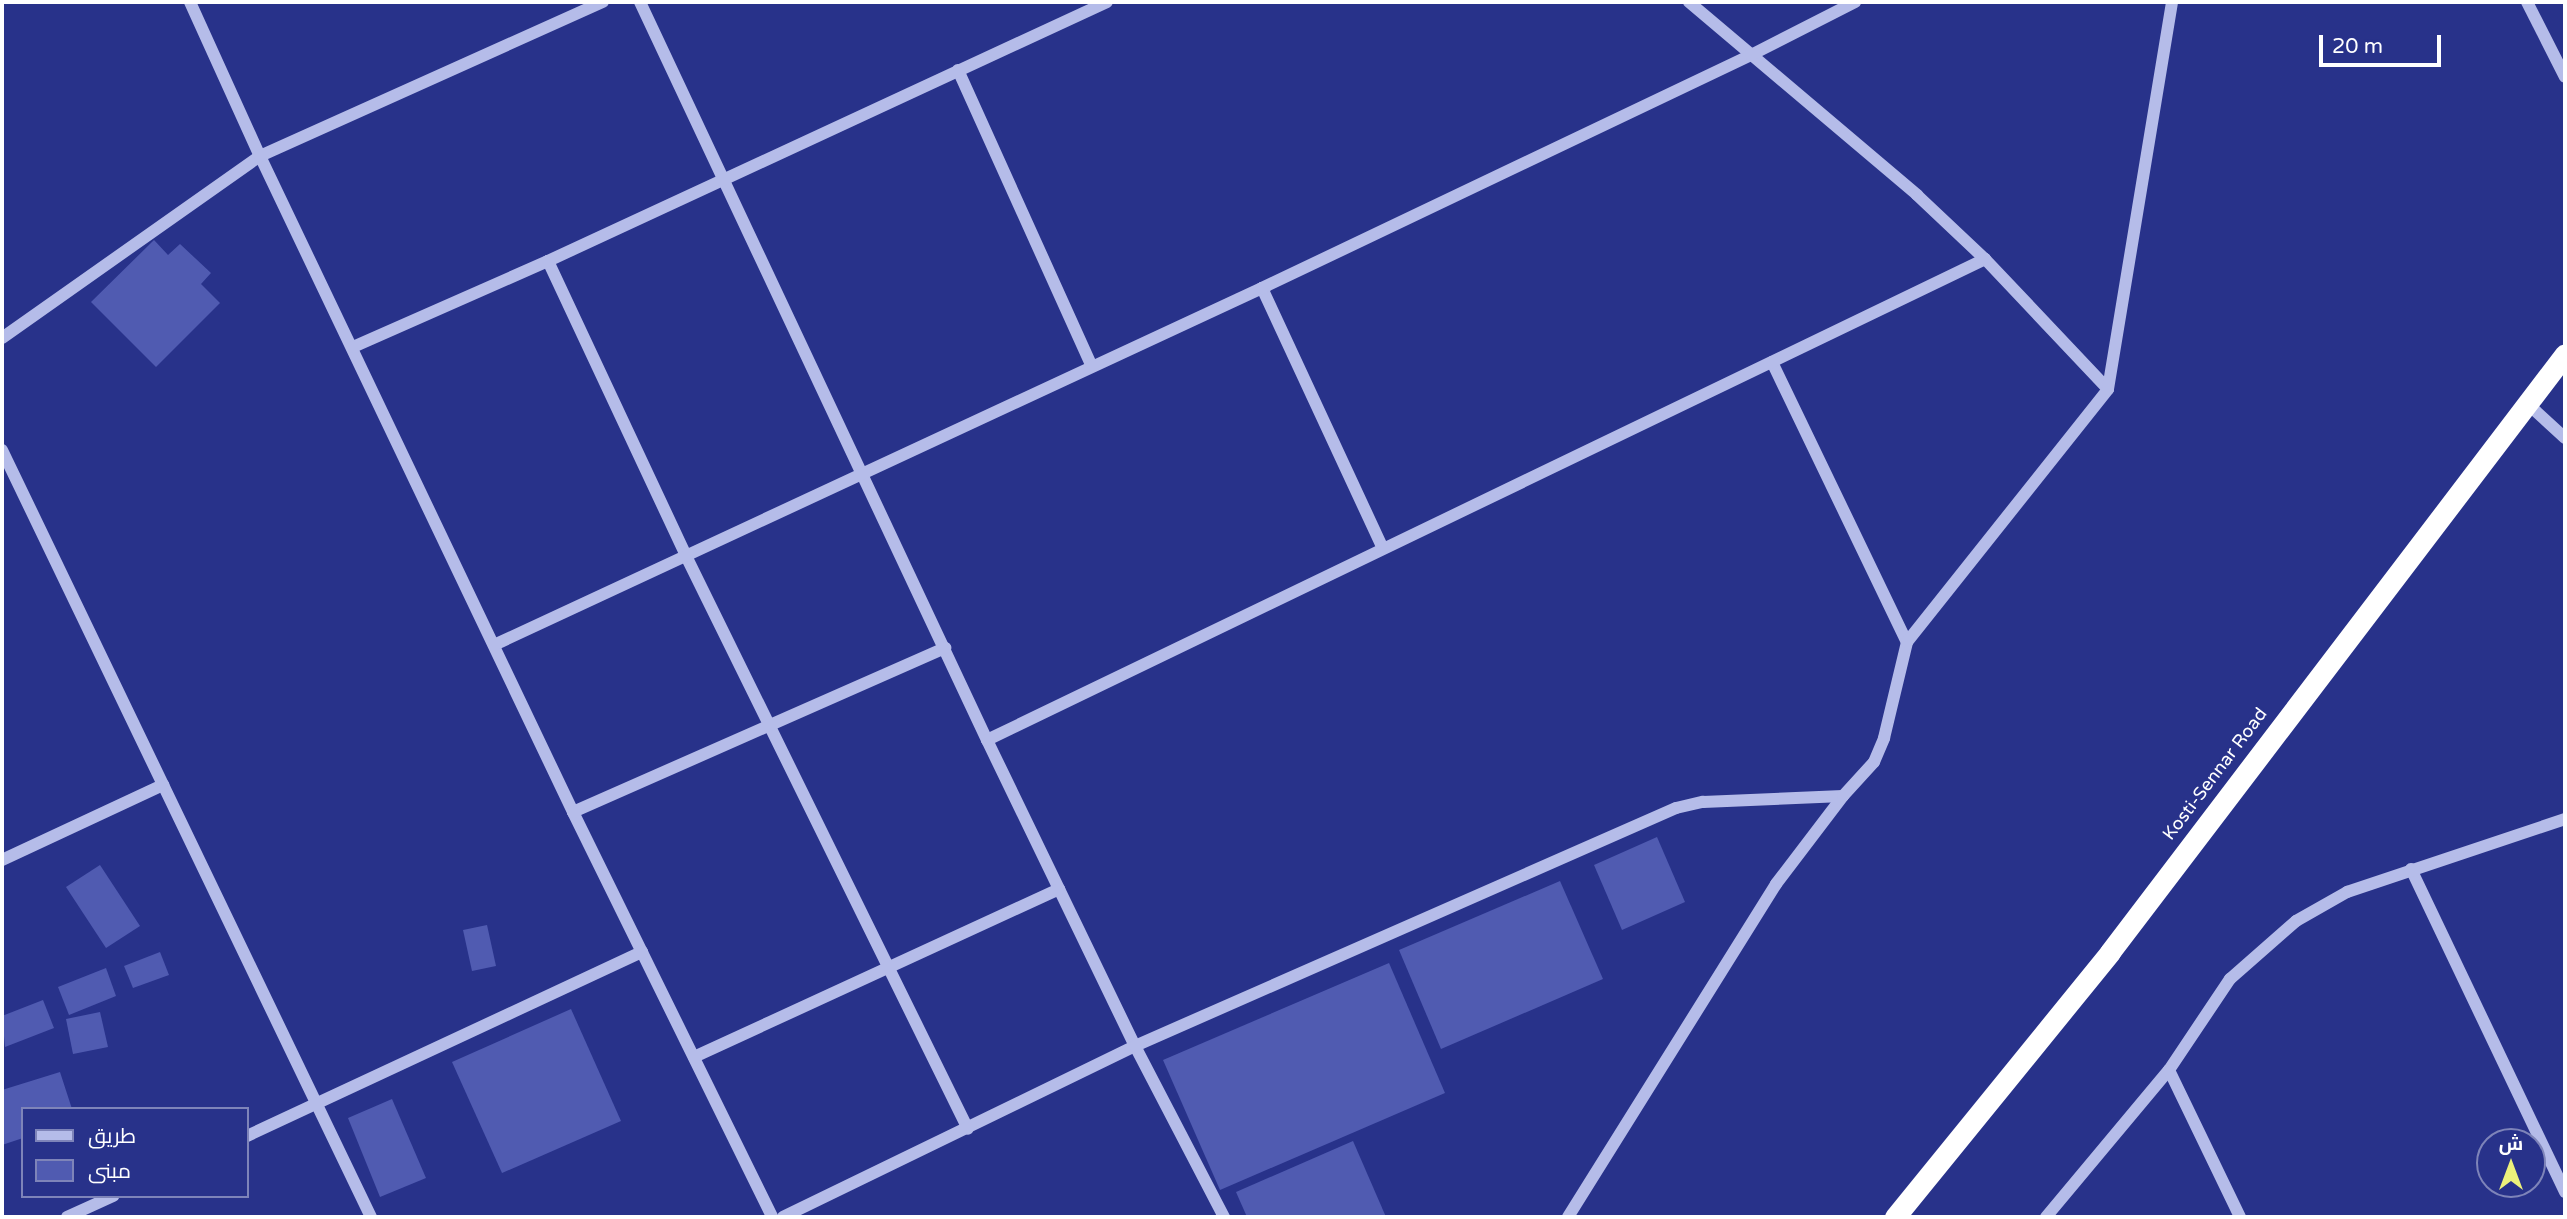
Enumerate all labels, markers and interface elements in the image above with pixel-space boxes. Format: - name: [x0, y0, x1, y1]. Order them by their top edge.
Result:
- scale bar: [2322, 21, 2444, 65]
- text: 20 m: [2332, 34, 2383, 59]
- street label: Kosti-Sennar Road: [2158, 704, 2272, 844]
- legend: [21, 1107, 248, 1198]
- text: طريق: [88, 1124, 136, 1149]
- north arrow: [2476, 1128, 2546, 1198]
- text: ش: [2499, 1133, 2523, 1155]
- text: مبنى: [88, 1159, 131, 1184]

